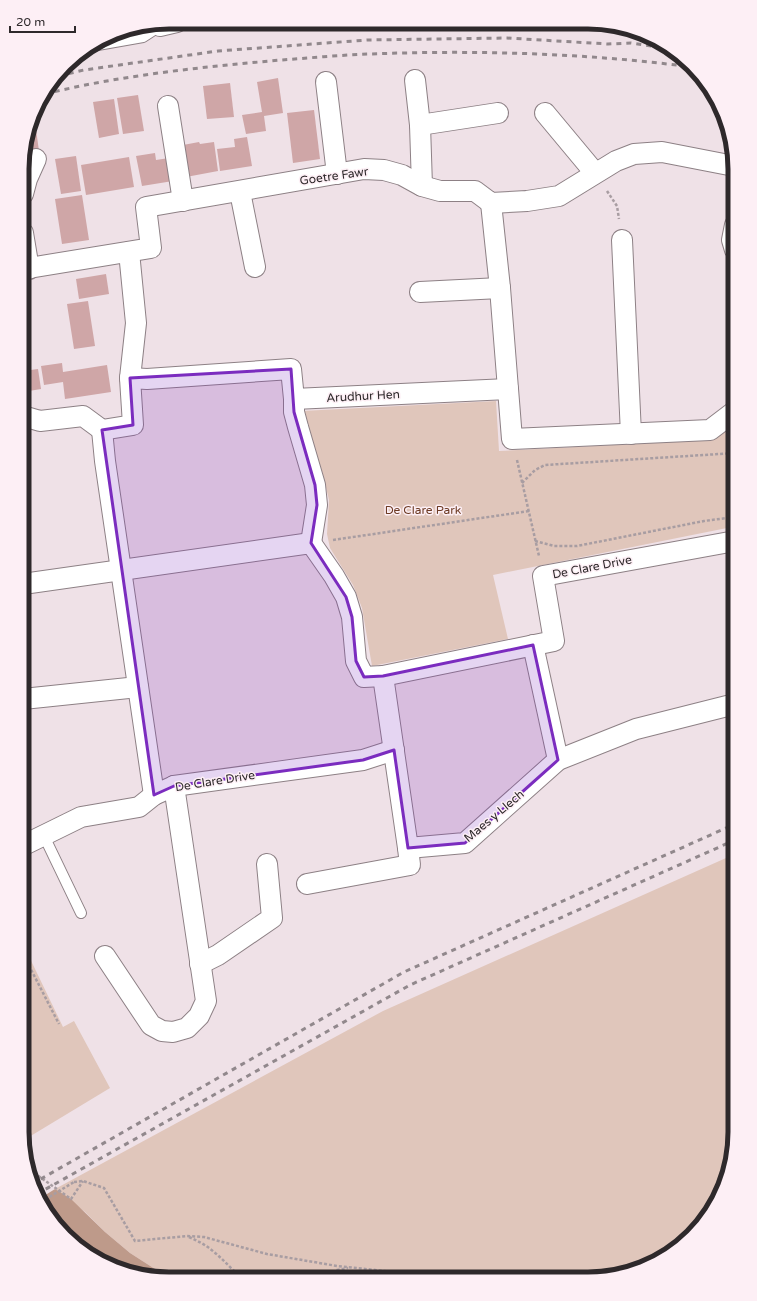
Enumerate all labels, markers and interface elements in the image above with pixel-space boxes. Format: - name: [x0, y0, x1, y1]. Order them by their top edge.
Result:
- scale bar: [10, 8, 75, 34]
- text: 20 m: [16, 15, 45, 29]
- street label: Goetre Fawr: [299, 164, 370, 188]
- street label: Arudhur Hen: [326, 387, 400, 405]
- park label: De Clare Park: [385, 503, 462, 517]
- street label: De Clare Drive: [551, 552, 633, 582]
- street label: De Clare Drive: [174, 768, 256, 794]
- street label: Maes y Llech: [461, 787, 527, 845]

